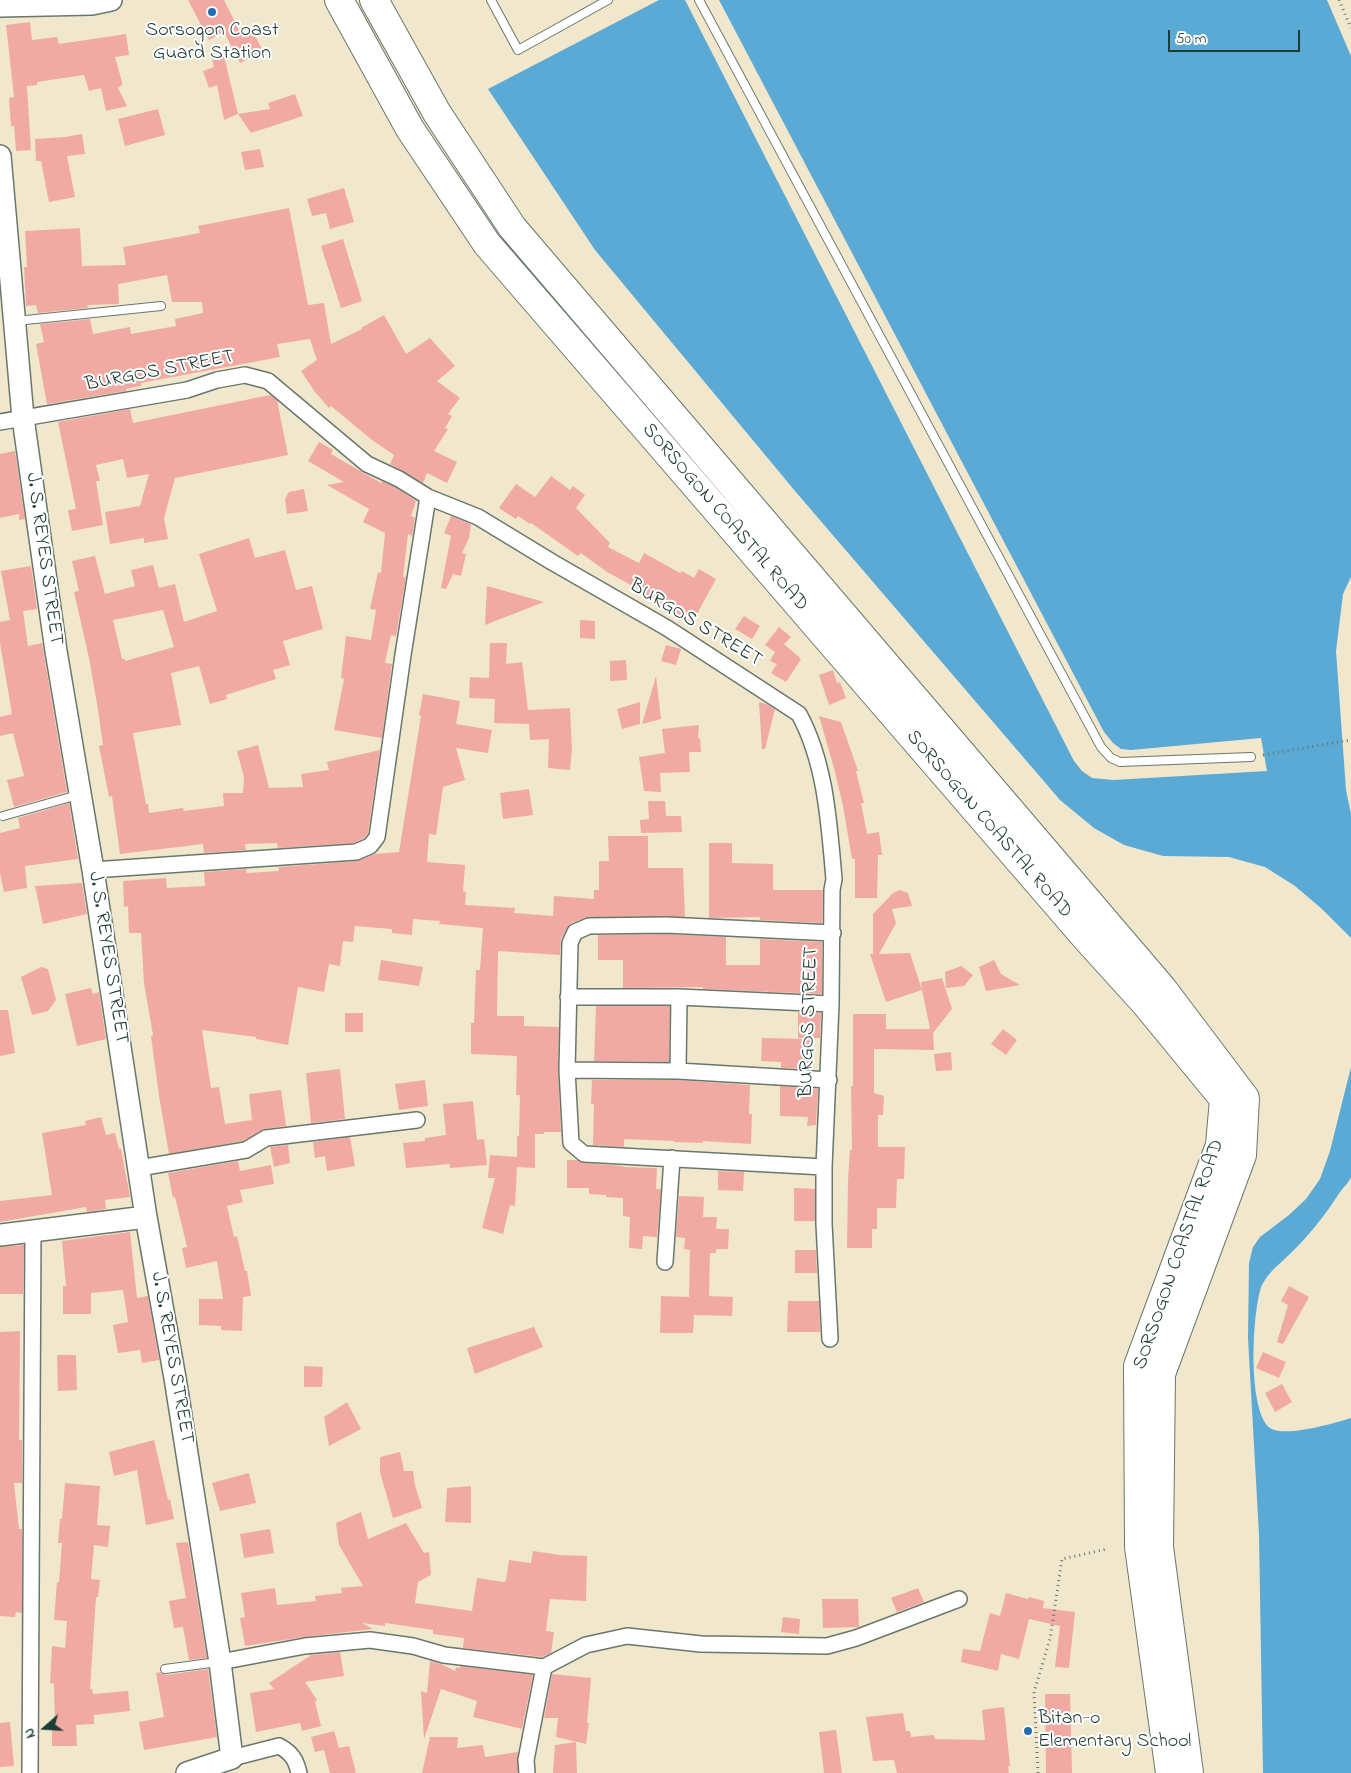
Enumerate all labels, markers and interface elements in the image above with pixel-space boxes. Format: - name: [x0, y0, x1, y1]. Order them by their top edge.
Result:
- marker: Sorsogon Coast Guard Station: [206, 6, 218, 18]
- place label: Sorsogon Coast Guard Station: [145, 20, 279, 67]
- scale bar: [1171, 20, 1304, 52]
- text: 50 m: [1176, 28, 1206, 50]
- street label: BURGOS STREET: [83, 346, 237, 398]
- street label: SORSOGON COASTAL ROAD: [636, 419, 812, 617]
- street label: J. S. REYES STREET: [19, 471, 67, 647]
- street label: BURGOS STREET: [624, 575, 766, 673]
- street label: SORSOGON COASTAL ROAD: [900, 726, 1076, 924]
- street label: J. S. REYES STREET: [82, 870, 132, 1046]
- street label: BURGOS STREET: [795, 946, 825, 1098]
- street label: SORSOGON COASTAL ROAD: [1129, 1137, 1231, 1373]
- street label: J. S. REYES STREET: [144, 1270, 198, 1446]
- north arrow: [20, 1703, 70, 1753]
- place label: Bitan-o Elementary School: [1038, 1708, 1191, 1755]
- text: N: [19, 1725, 42, 1741]
- marker: Bitan-o Elementary School: [1022, 1725, 1034, 1737]

